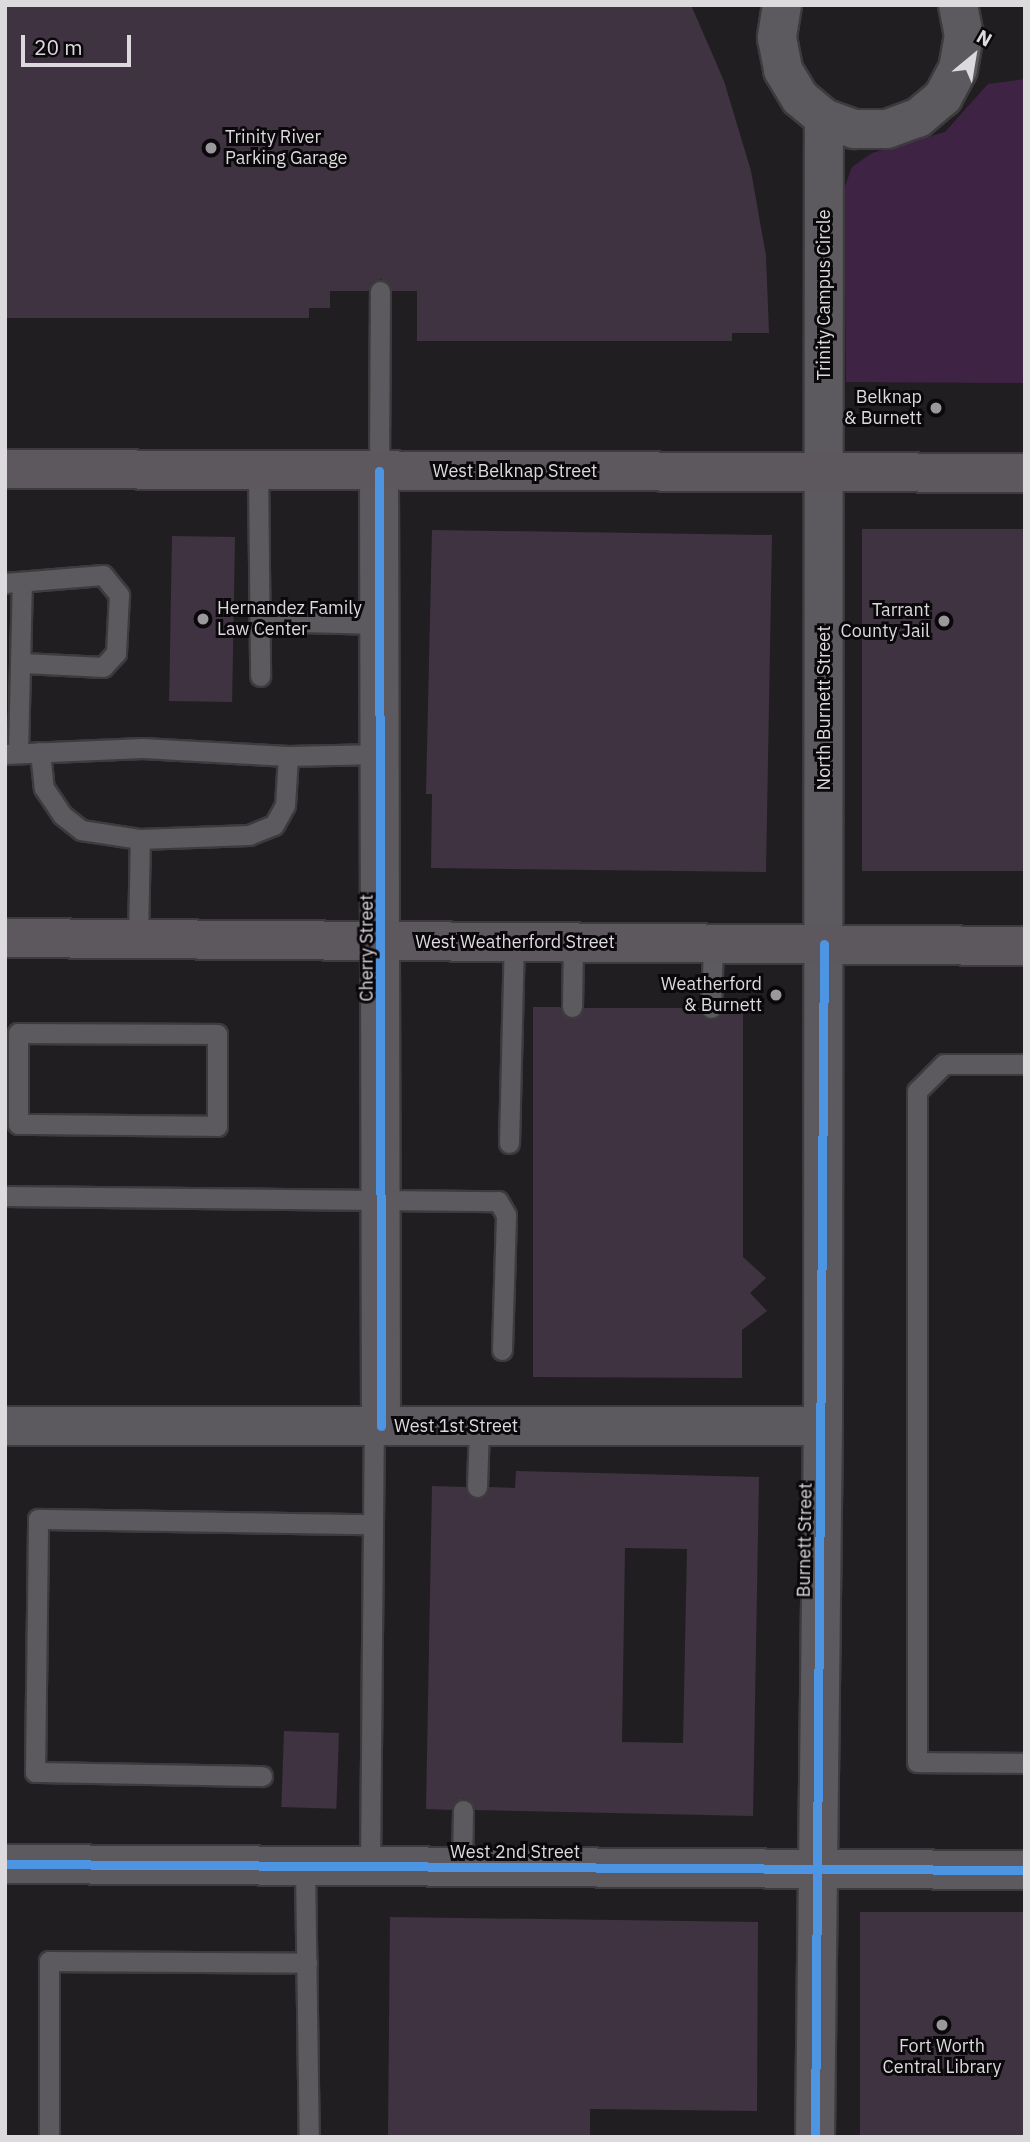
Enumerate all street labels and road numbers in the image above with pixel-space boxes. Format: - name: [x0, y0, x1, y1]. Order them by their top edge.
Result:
- street label: Trinity Campus Circle: [813, 209, 835, 381]
- street label: West Belknap Street: [433, 460, 597, 482]
- street label: North Burnett Street: [813, 625, 835, 791]
- street label: Cherry Street: [356, 894, 378, 1002]
- street label: West Weatherford Street: [415, 931, 615, 953]
- street label: West 1st Street: [394, 1415, 518, 1437]
- street label: Burnett Street: [793, 1482, 817, 1598]
- street label: West 2nd Street: [450, 1841, 580, 1863]

